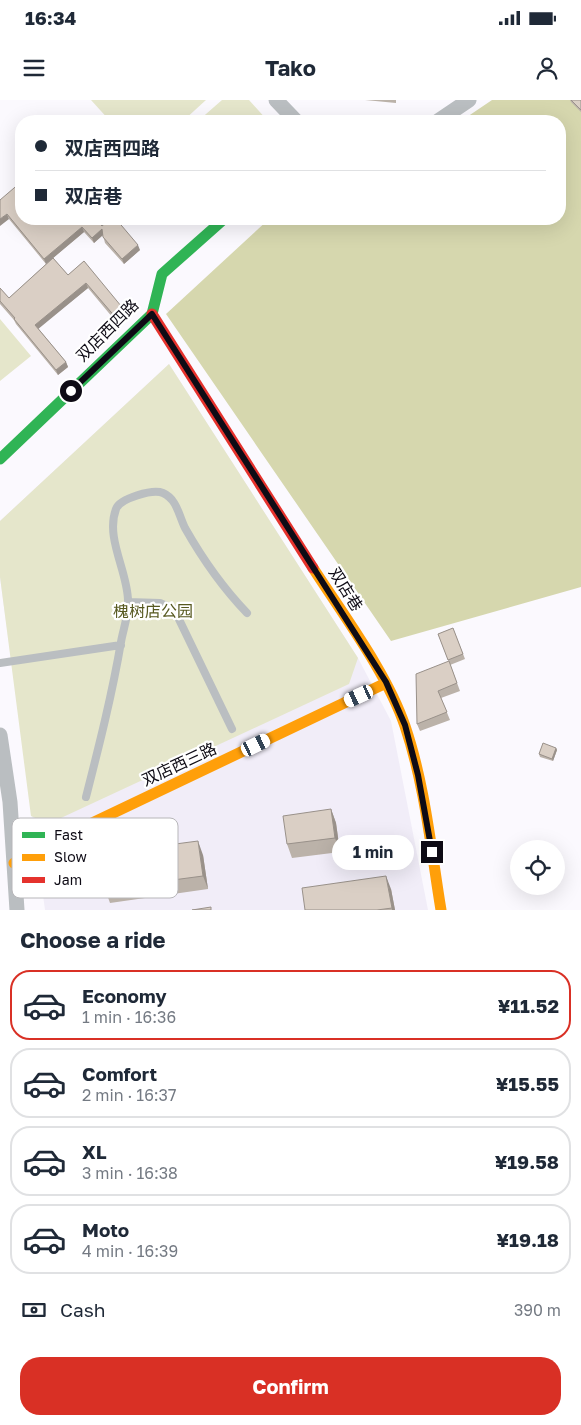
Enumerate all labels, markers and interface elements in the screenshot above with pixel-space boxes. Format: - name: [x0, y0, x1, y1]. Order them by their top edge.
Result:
- text: 16:34: [25, 6, 76, 29]
- icon: menu: [20, 54, 48, 82]
- text: Tako: [265, 54, 316, 81]
- icon: person: [533, 54, 561, 82]
- text: 双店西四路: [65, 136, 160, 159]
- text: 双店巷: [65, 184, 122, 207]
- street label: 双店西四路: [72, 295, 142, 365]
- route start: [60, 380, 82, 402]
- street label: 双店巷: [325, 563, 367, 615]
- park label: 槐树店公园: [113, 601, 193, 621]
- car: [342, 683, 375, 709]
- car: [239, 732, 272, 758]
- street label: 双店西三路: [139, 738, 219, 790]
- legend: [12, 818, 178, 898]
- text: Fast: [54, 826, 83, 843]
- callout: 1 min: [332, 834, 414, 870]
- map controls: [510, 840, 565, 895]
- button: locate: [510, 840, 565, 895]
- route end: [421, 841, 443, 863]
- text: 1 min: [353, 842, 393, 862]
- text: Slow: [54, 848, 87, 865]
- text: Jam: [54, 871, 82, 888]
- text: Choose a ride: [20, 926, 166, 953]
- icon: car: [22, 983, 67, 1028]
- text: Economy: [82, 984, 167, 1007]
- text: ¥11.52: [498, 994, 559, 1017]
- text: 1 min · 16:36: [82, 1007, 176, 1027]
- icon: car: [22, 1061, 67, 1106]
- text: Comfort: [82, 1062, 157, 1085]
- text: ¥15.55: [496, 1072, 559, 1095]
- text: 2 min · 16:37: [82, 1085, 176, 1105]
- icon: car: [22, 1139, 67, 1184]
- text: XL: [82, 1140, 107, 1163]
- text: ¥19.58: [495, 1150, 559, 1173]
- text: 3 min · 16:38: [82, 1163, 178, 1183]
- icon: car: [22, 1217, 67, 1262]
- text: Moto: [82, 1218, 129, 1241]
- text: ¥19.18: [497, 1228, 559, 1251]
- text: 4 min · 16:39: [82, 1241, 178, 1261]
- icon: cash: [20, 1296, 48, 1324]
- text: Cash: [60, 1298, 105, 1321]
- text: 390 m: [514, 1300, 561, 1320]
- button: Confirm: [20, 1357, 561, 1415]

